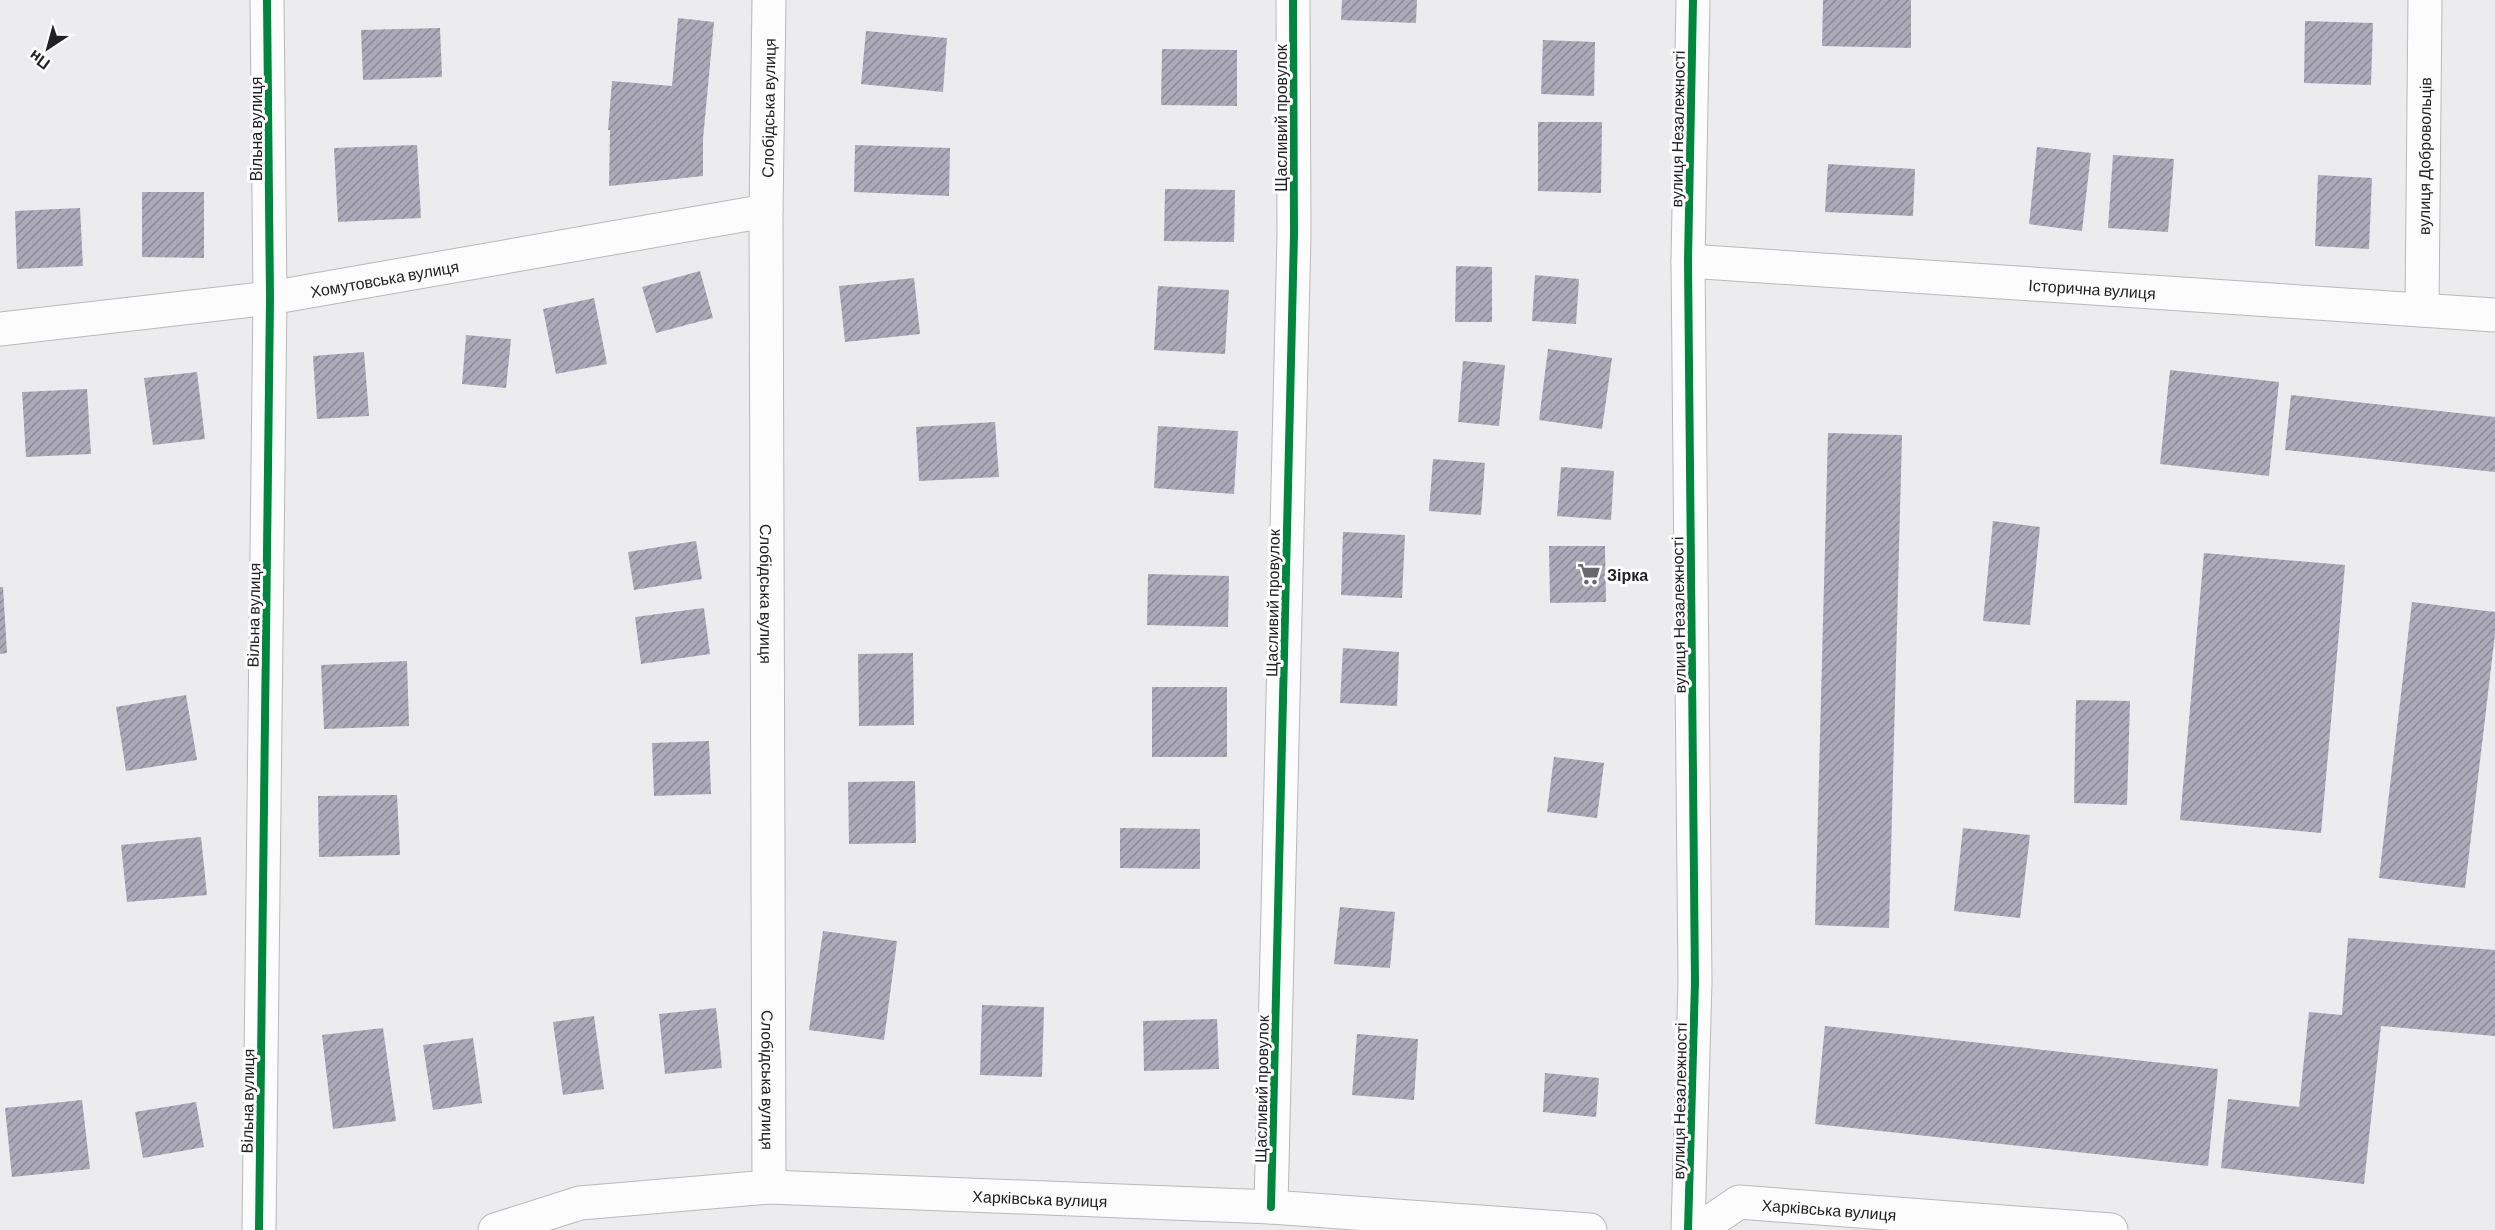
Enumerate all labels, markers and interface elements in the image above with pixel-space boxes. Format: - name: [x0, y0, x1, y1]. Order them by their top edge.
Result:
- north arrow: [18, 18, 78, 78]
- street label: Слобідська вулиця: [757, 38, 779, 178]
- street label: Щасливий провулок: [1271, 43, 1290, 192]
- text: Пн: [25, 47, 53, 74]
- street label: вулиця Незалежності: [1666, 50, 1688, 208]
- street label: Вільна вулиця: [246, 77, 265, 181]
- street label: вулиця Добровольців: [2413, 77, 2434, 235]
- street label: Хомутовська вулиця: [309, 256, 460, 300]
- street label: Історична вулиця: [2028, 274, 2156, 302]
- street label: Слобідська вулиця: [757, 524, 777, 664]
- street label: Щасливий провулок: [1261, 528, 1283, 677]
- street label: вулиця Незалежності: [1667, 536, 1689, 694]
- supermarket icon: Зірка: [1576, 561, 1602, 587]
- street label: Вільна вулиця: [243, 562, 263, 668]
- place label: Зірка: [1607, 565, 1648, 584]
- street label: Слобідська вулиця: [759, 1010, 778, 1150]
- street label: Щасливий провулок: [1250, 1014, 1272, 1163]
- street label: вулиця Незалежності: [1668, 1022, 1690, 1180]
- street label: Вільна вулиця: [237, 1048, 257, 1154]
- street label: Харківська вулиця: [972, 1186, 1108, 1210]
- street label: Харківська вулиця: [1761, 1194, 1897, 1223]

